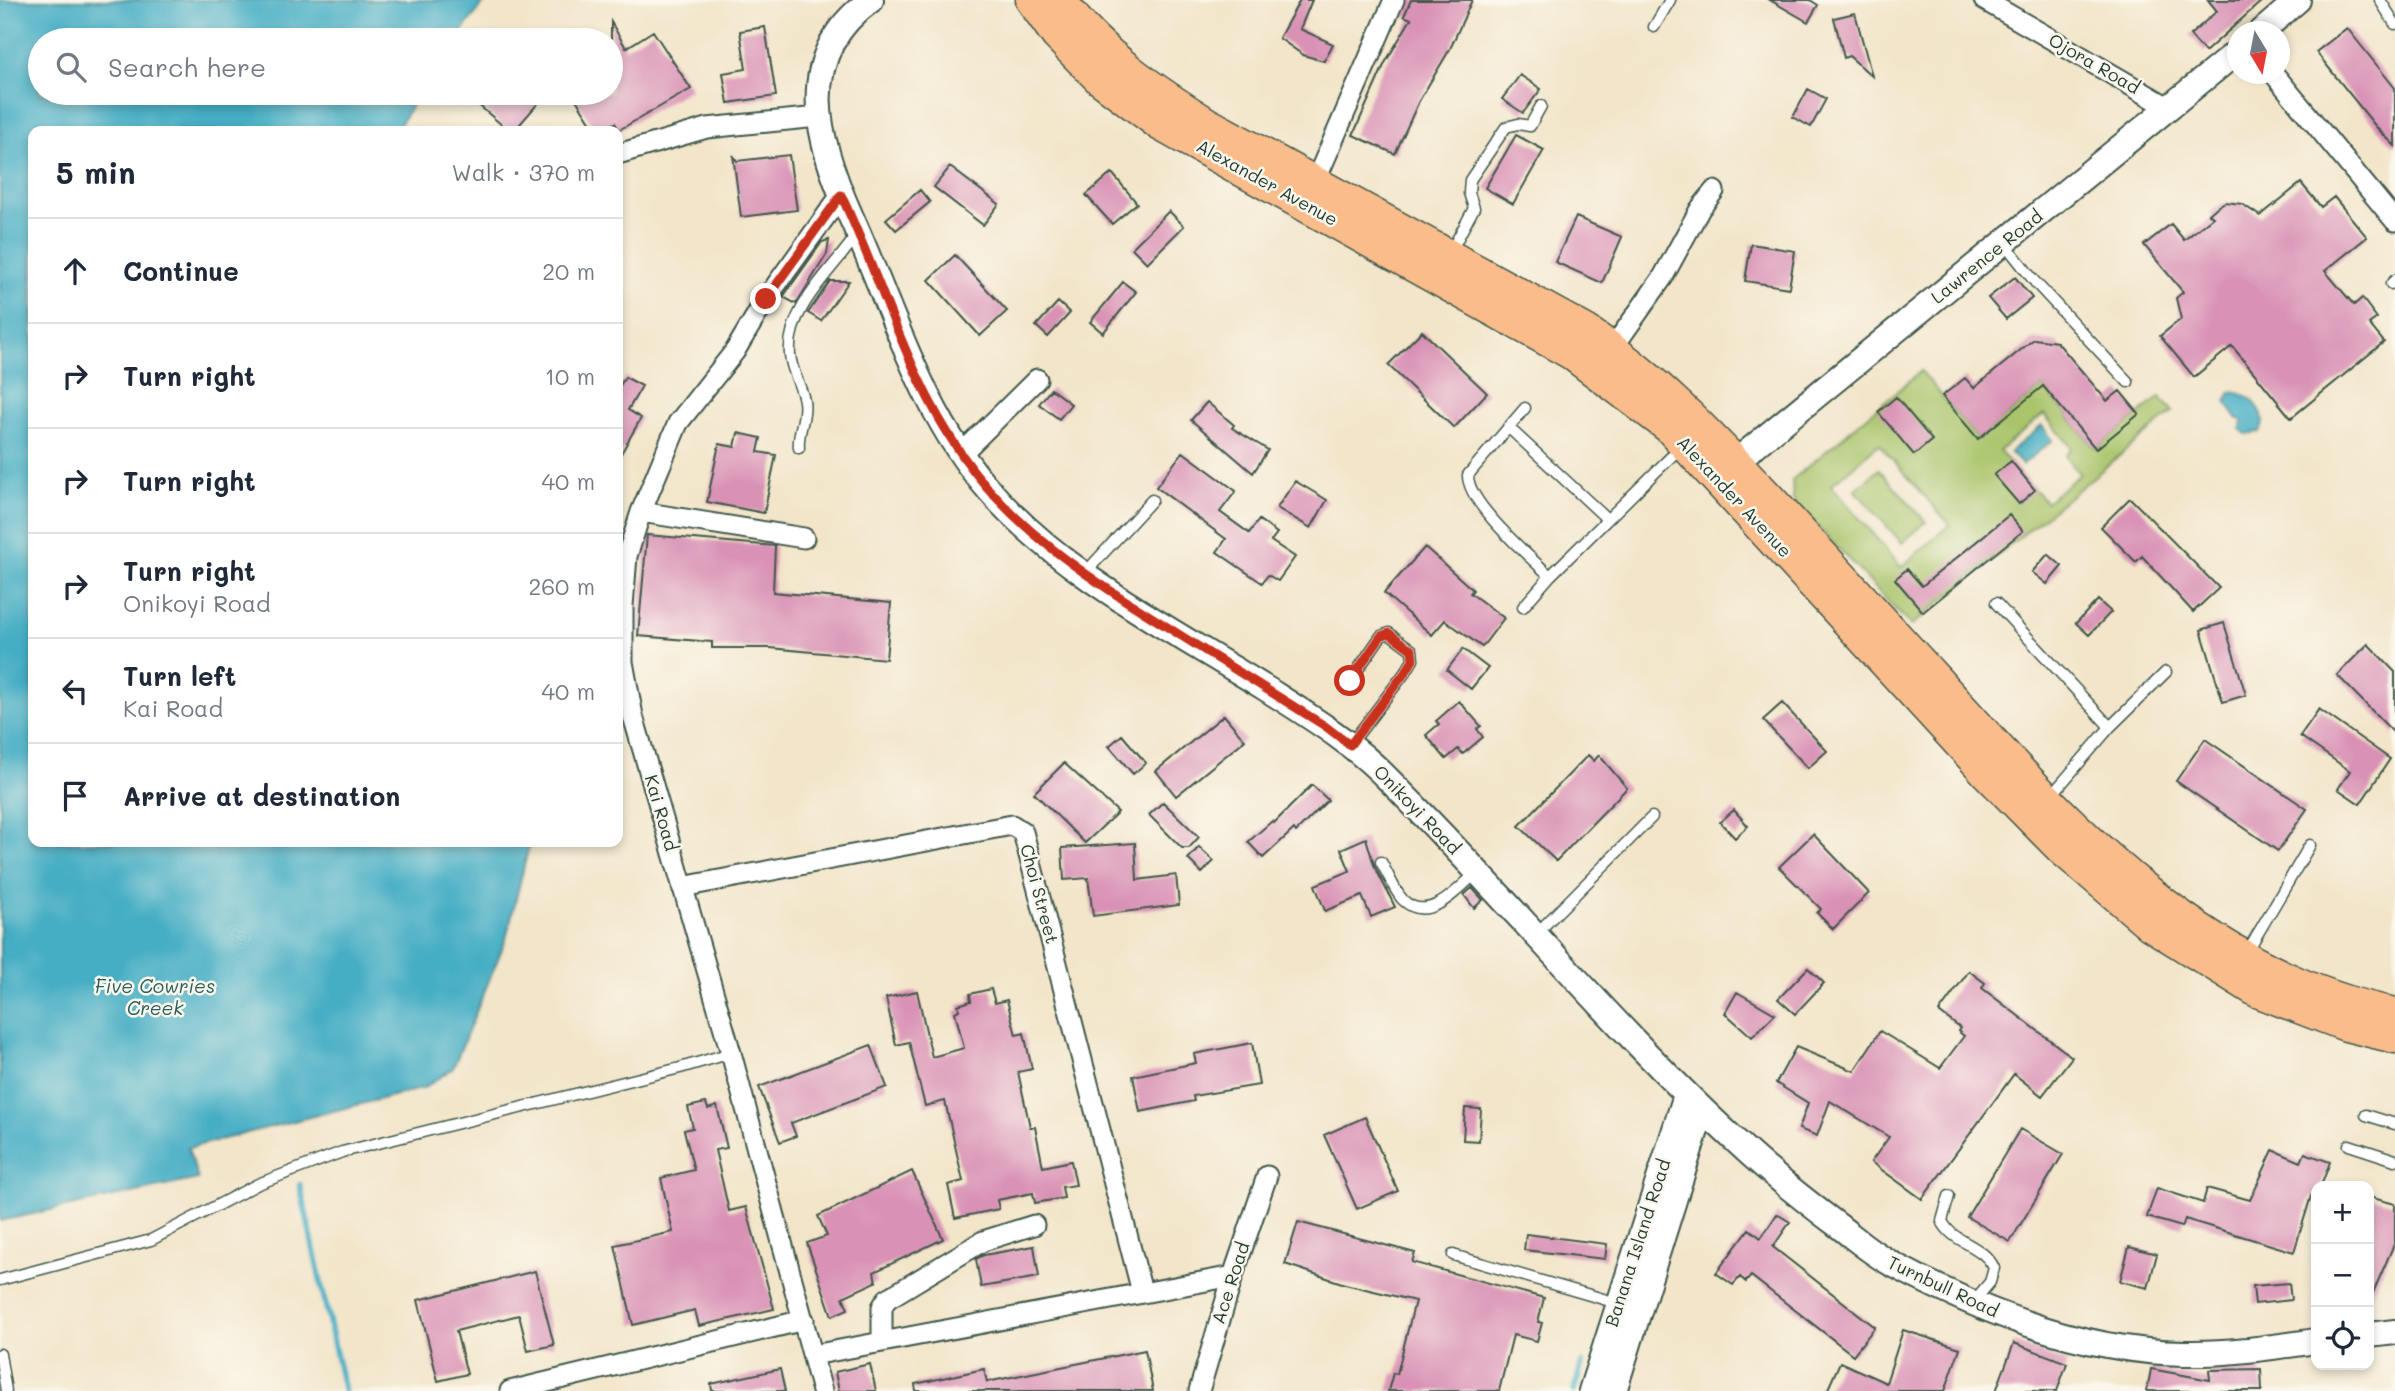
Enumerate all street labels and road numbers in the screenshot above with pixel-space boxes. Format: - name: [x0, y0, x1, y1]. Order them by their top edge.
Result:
- street label: Ojora Road: [2044, 27, 2145, 99]
- street label: Alexander Avenue: [1193, 133, 1342, 231]
- street label: Lawrence Road: [1926, 204, 2047, 309]
- street label: Alexander Avenue: [1672, 430, 1797, 562]
- street label: Onikoyi Road: [1369, 759, 1466, 859]
- street label: Kai Road: [640, 772, 684, 854]
- street label: Choi Street: [1015, 841, 1065, 946]
- street label: Banana Island Road: [1599, 1156, 1675, 1330]
- street label: Ace Road: [1206, 1239, 1255, 1327]
- street label: Turnbull Road: [1884, 1250, 2003, 1322]

